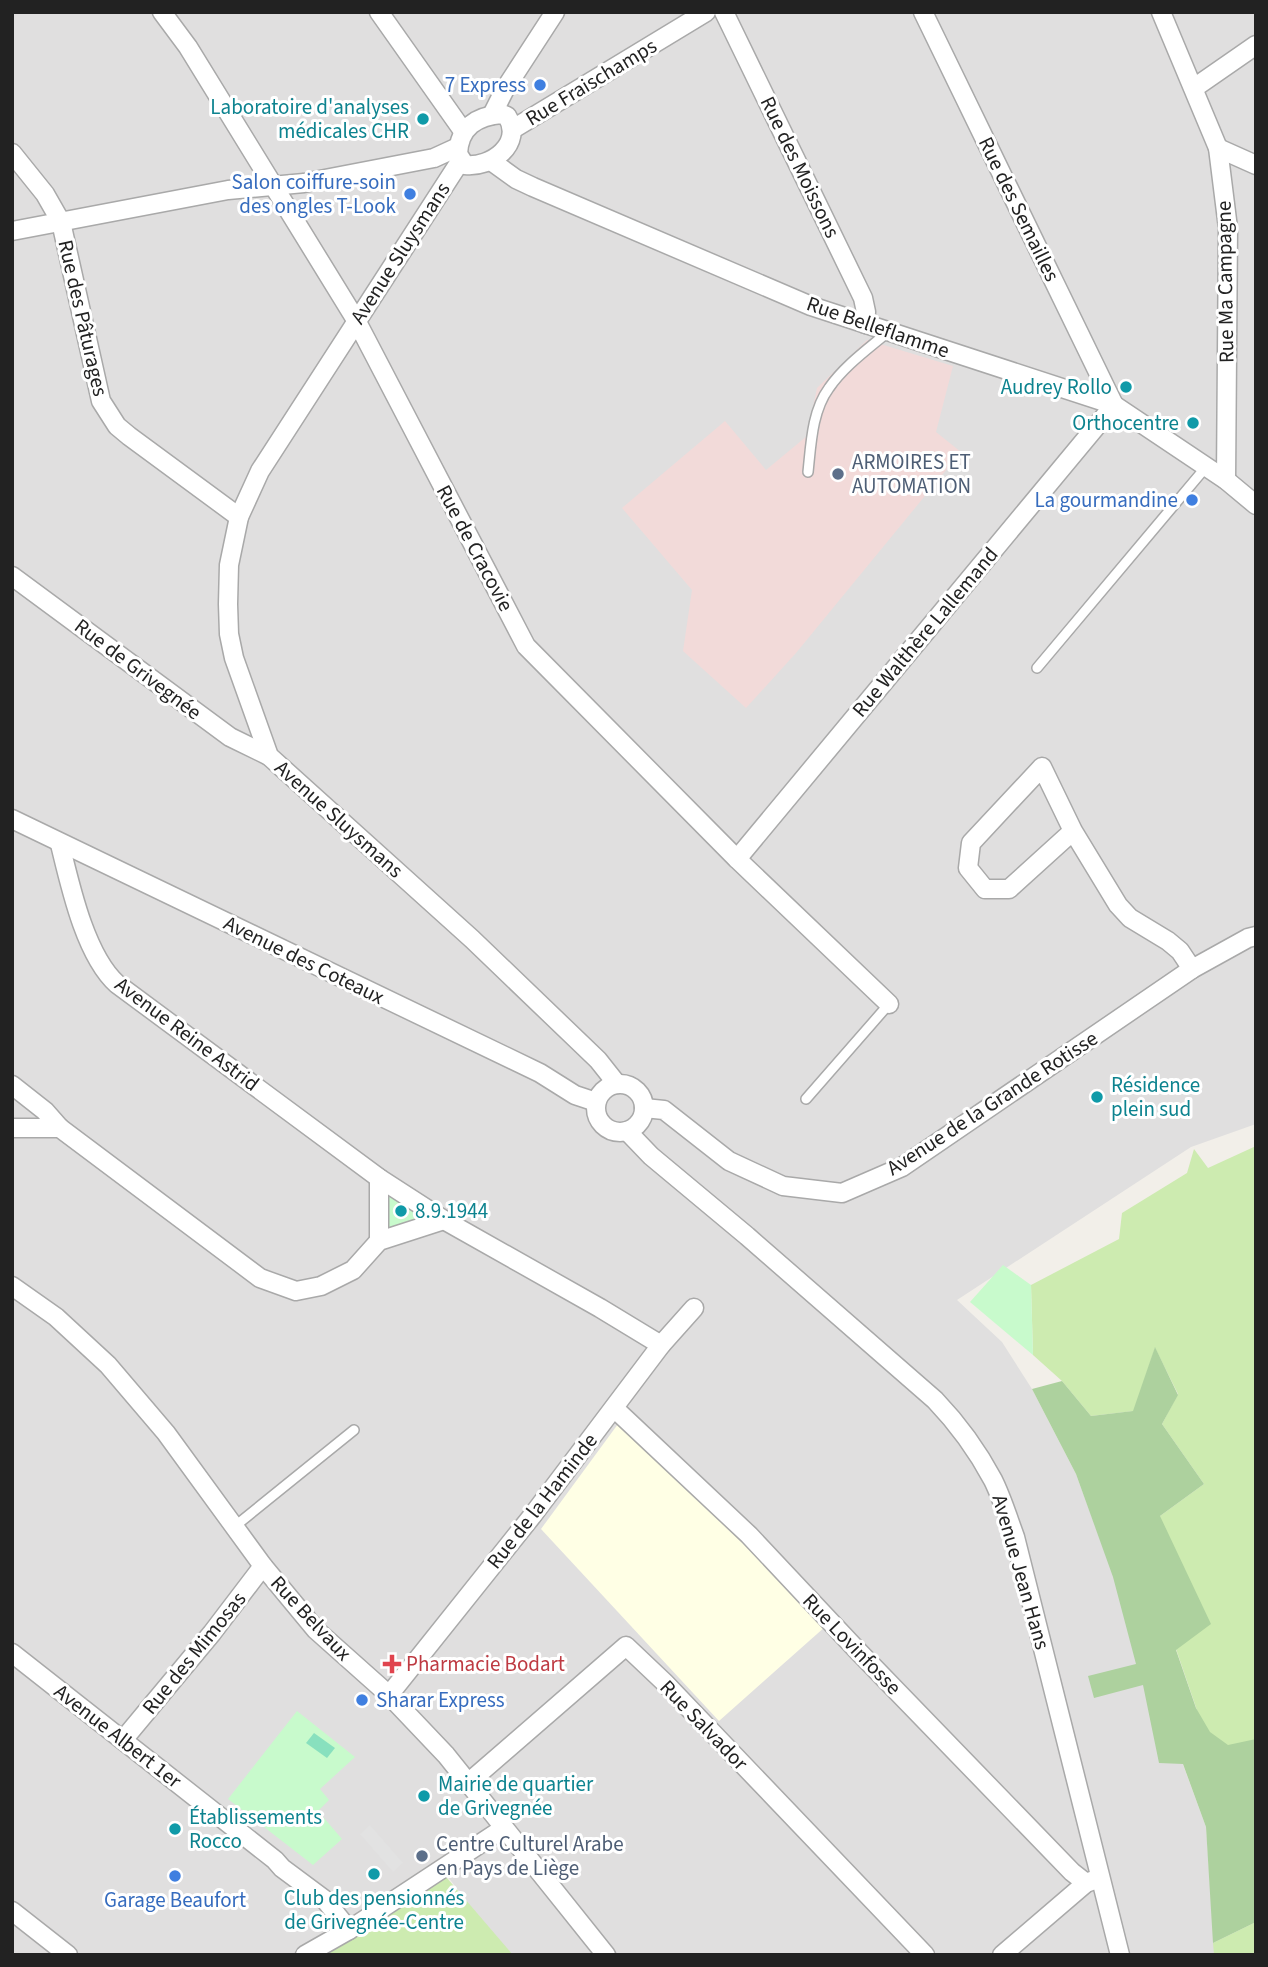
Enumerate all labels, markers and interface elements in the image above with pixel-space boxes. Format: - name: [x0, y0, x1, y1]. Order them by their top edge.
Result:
- street label: Rue Fraischamps: [520, 31, 663, 133]
- place label: 7 Express: [445, 70, 526, 100]
- marker: 7 Express: [532, 77, 548, 93]
- street label: Rue des Moissons: [753, 91, 847, 243]
- place label: Laboratoire d'analyses médicales CHR: [210, 92, 409, 146]
- marker: Laboratoire d'analyses médicales CHR: [415, 111, 431, 127]
- street label: Rue des Semailles: [971, 132, 1067, 287]
- place label: Salon coiffure-soin des ongles T-Look: [231, 167, 397, 221]
- street label: Avenue Sluysmans: [343, 176, 457, 330]
- marker: Salon coiffure-soin des ongles T-Look: [402, 186, 418, 202]
- street label: Rue Ma Campagne: [1209, 201, 1241, 363]
- street label: Rue des Pâturages: [50, 237, 116, 399]
- street label: Rue Belleflamme: [803, 289, 953, 365]
- place label: Audrey Rollo: [1001, 372, 1112, 402]
- marker: Audrey Rollo: [1118, 379, 1134, 395]
- place label: Orthocentre: [1072, 408, 1179, 438]
- marker: Orthocentre: [1185, 415, 1201, 431]
- place label: ARMOIRES ET AUTOMATION: [852, 447, 971, 501]
- marker: ARMOIRES ET AUTOMATION: [830, 466, 846, 482]
- street label: Rue de Cracovie: [429, 479, 521, 617]
- place label: La gourmandine: [1034, 485, 1178, 515]
- marker: La gourmandine: [1184, 492, 1200, 508]
- street label: Rue Walthère Lallemand: [845, 540, 1005, 724]
- street label: Rue de Grivegnée: [68, 611, 208, 727]
- street label: Avenue Sluysmans: [268, 753, 410, 885]
- street label: Avenue des Coteaux: [219, 908, 390, 1012]
- street label: Avenue Reine Astrid: [109, 970, 265, 1098]
- street label: Avenue de la Grande Rotisse: [880, 1023, 1104, 1183]
- place label: Résidence plein sud: [1111, 1070, 1200, 1124]
- marker: Résidence plein sud: [1089, 1089, 1105, 1105]
- place label: 8.9.1944: [415, 1196, 488, 1226]
- marker: 8.9.1944: [393, 1203, 409, 1219]
- street label: Rue de la Haminde: [479, 1427, 605, 1575]
- street label: Avenue Jean Hans: [985, 1491, 1058, 1653]
- street label: Rue Belvaux: [264, 1569, 359, 1668]
- street label: Rue des Mimosas: [135, 1585, 253, 1721]
- street label: Rue Lovinfosse: [796, 1586, 908, 1702]
- place label: Pharmacie Bodart: [406, 1649, 565, 1679]
- marker: Pharmacie Bodart: [384, 1656, 400, 1672]
- street label: Rue Salvador: [653, 1673, 755, 1777]
- street label: Avenue Albert 1er: [48, 1677, 189, 1796]
- place label: Sharar Express: [376, 1685, 505, 1715]
- marker: Sharar Express: [354, 1692, 370, 1708]
- place label: Mairie de quartier de Grivegnée: [438, 1769, 594, 1823]
- marker: Mairie de quartier de Grivegnée: [416, 1788, 432, 1804]
- place label: Établissements Rocco: [189, 1802, 322, 1856]
- marker: Établissements Rocco: [167, 1821, 183, 1837]
- place label: Centre Culturel Arabe en Pays de Liège: [436, 1829, 624, 1883]
- marker: Centre Culturel Arabe en Pays de Liège: [414, 1848, 430, 1864]
- marker: Club des pensionnés de Grivegnée-Centre: [366, 1866, 382, 1882]
- marker: Garage Beaufort: [167, 1868, 183, 1884]
- place label: Club des pensionnés de Grivegnée-Centre: [284, 1883, 465, 1937]
- place label: Garage Beaufort: [104, 1885, 246, 1915]

